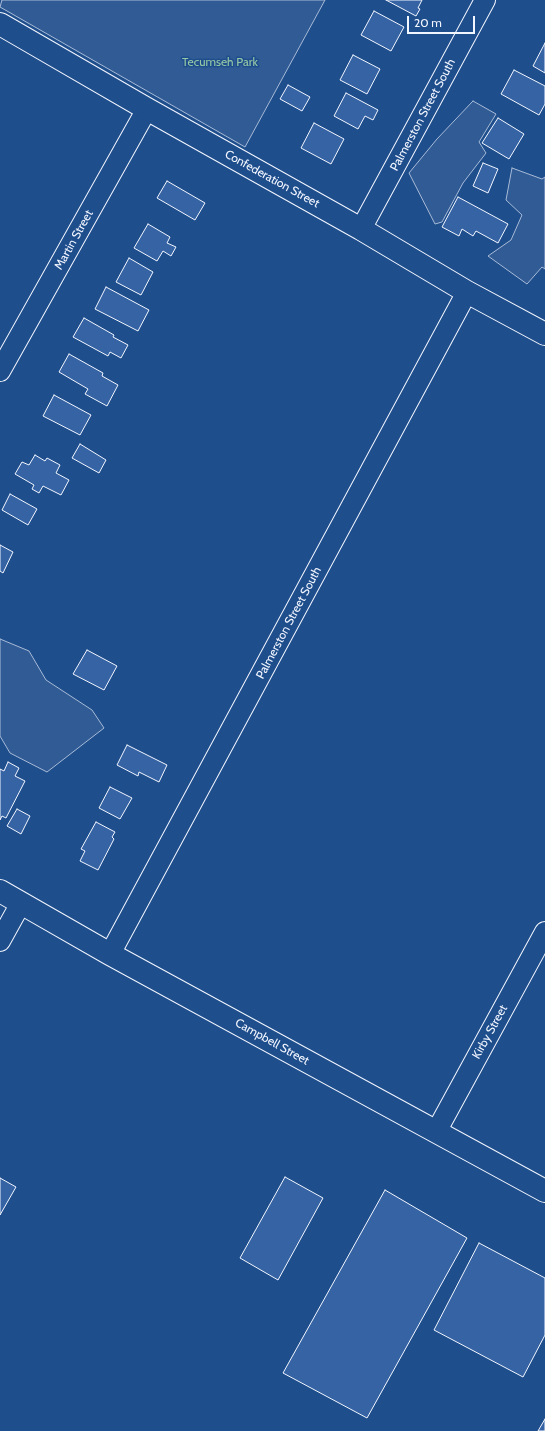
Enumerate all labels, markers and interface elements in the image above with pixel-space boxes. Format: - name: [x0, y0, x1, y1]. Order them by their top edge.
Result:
- scale bar: [409, 8, 477, 34]
- text: 20 m: [414, 15, 442, 30]
- park label: Tecumseh Park: [182, 55, 258, 69]
- street label: Palmerston Street South: [387, 57, 459, 173]
- street label: Confederation Street: [222, 147, 322, 211]
- street label: Martin Street: [52, 208, 96, 272]
- street label: Palmerston Street South: [253, 565, 325, 681]
- street label: Kirby Street: [469, 1002, 511, 1062]
- street label: Campbell Street: [232, 1016, 312, 1068]

